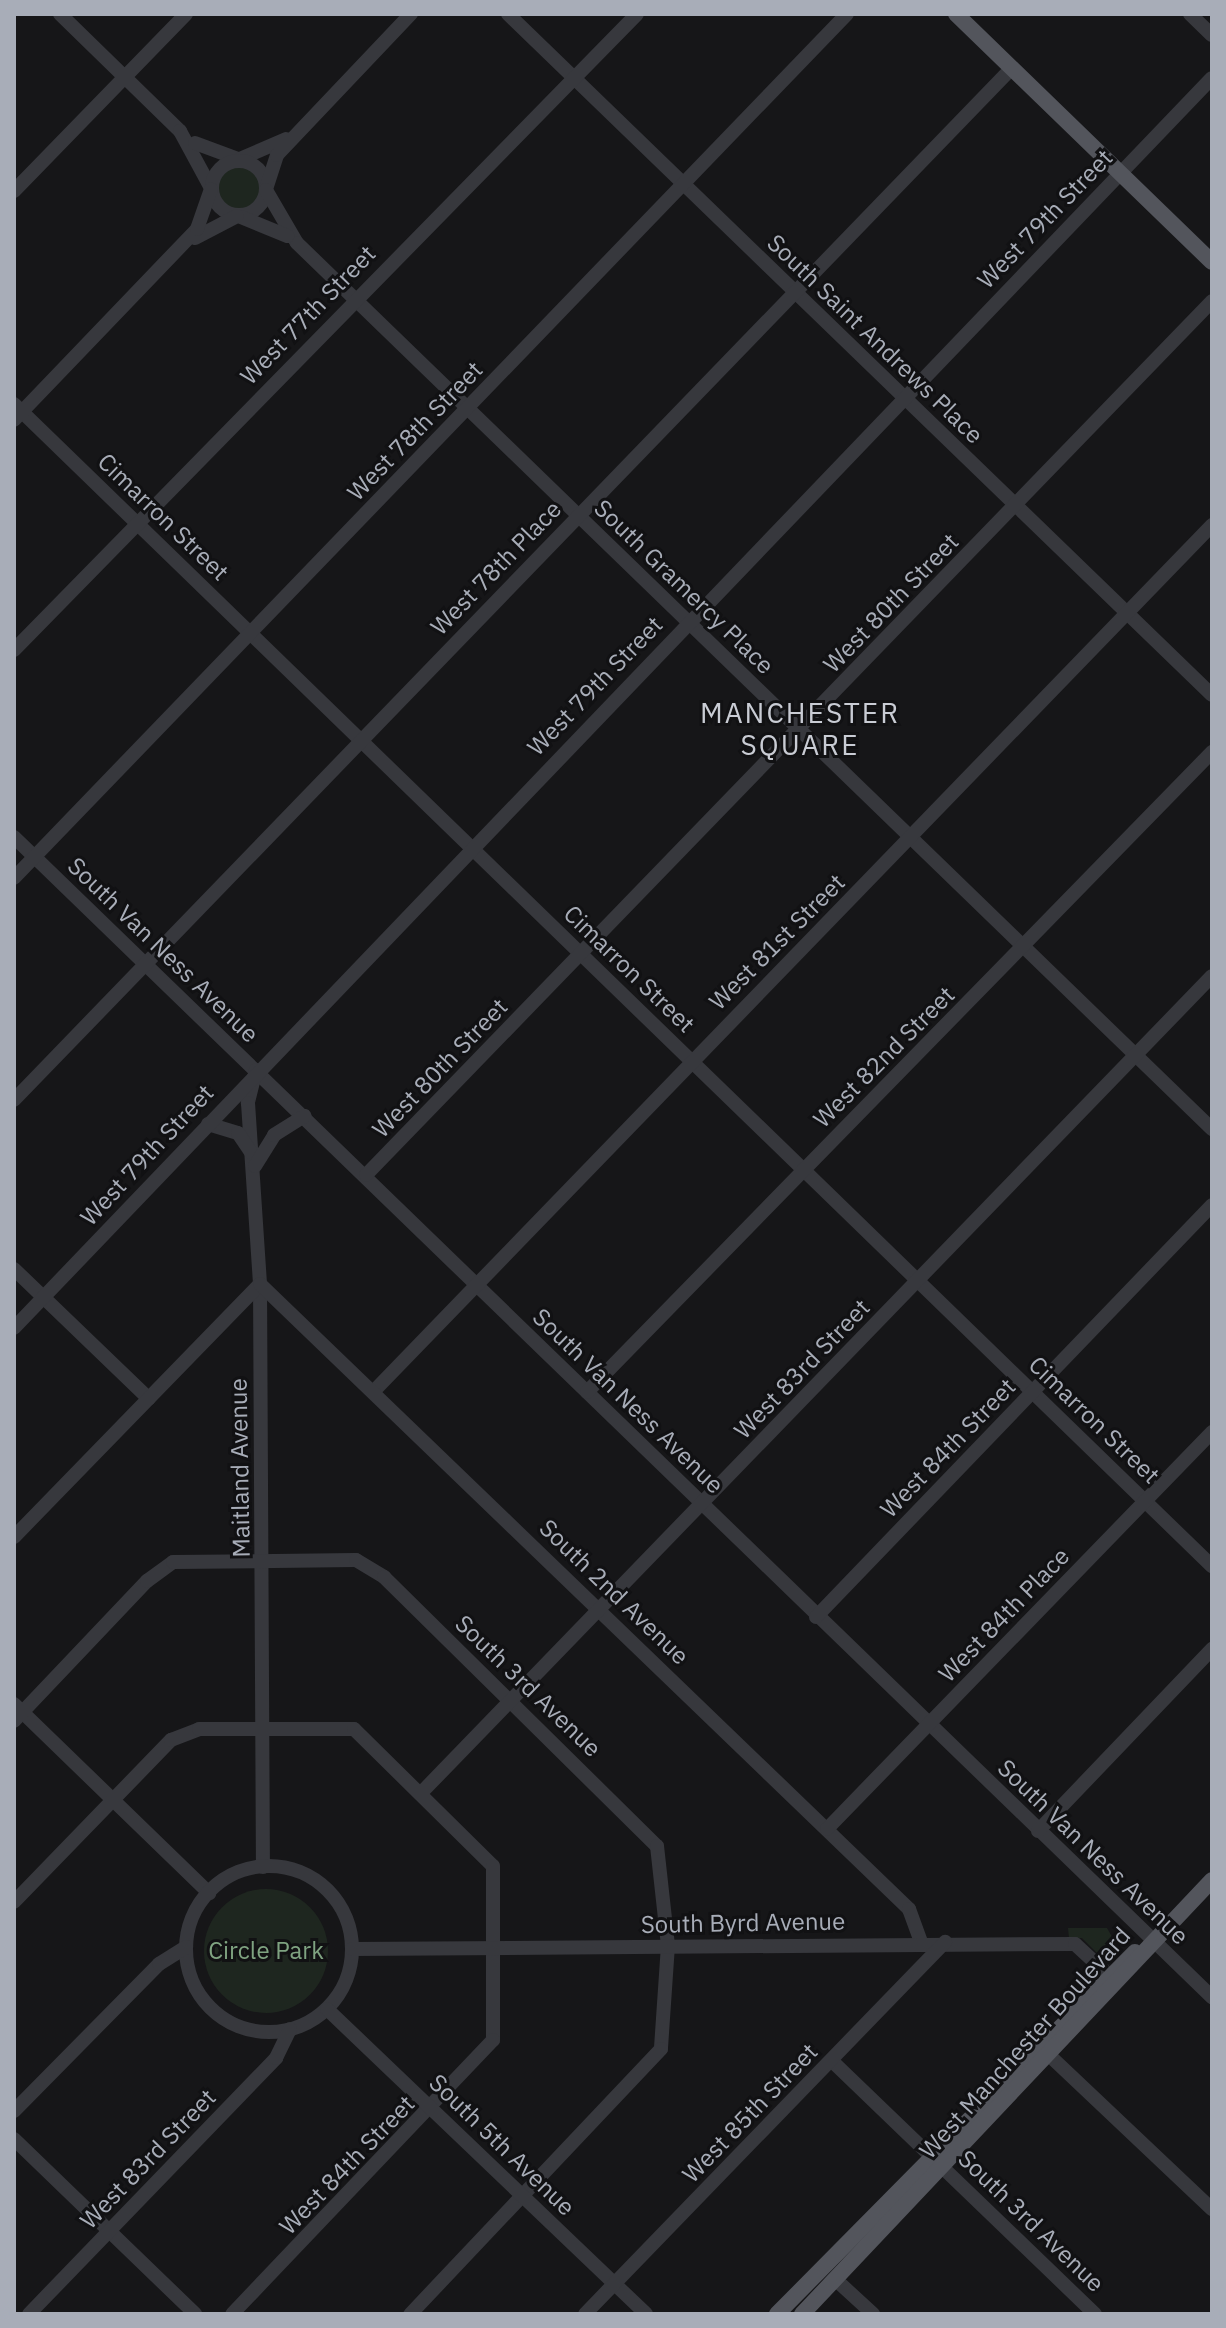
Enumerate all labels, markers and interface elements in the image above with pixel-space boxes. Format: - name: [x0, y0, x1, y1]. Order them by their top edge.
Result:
- street label: West 79th Street: [971, 143, 1119, 295]
- street label: South Saint Andrews Place: [761, 228, 989, 450]
- street label: West 77th Street: [234, 239, 382, 391]
- street label: West 78th Street: [341, 355, 489, 507]
- street label: Cimarron Street: [92, 447, 234, 587]
- street label: South Gramercy Place: [588, 494, 780, 680]
- street label: West 78th Place: [425, 495, 567, 641]
- street label: West 80th Street: [817, 527, 965, 679]
- street label: West 79th Street: [521, 610, 669, 762]
- district label: MANCHESTER SQUARE: [700, 696, 900, 762]
- street label: South Van Ness Avenue: [62, 851, 264, 1049]
- street label: West 81st Street: [703, 868, 851, 1016]
- street label: Cimarron Street: [558, 899, 700, 1039]
- street label: West 82nd Street: [807, 980, 961, 1134]
- street label: West 80th Street: [366, 992, 514, 1144]
- street label: West 79th Street: [74, 1079, 220, 1231]
- street label: West 83rd Street: [728, 1293, 876, 1445]
- street label: South Van Ness Avenue: [527, 1302, 729, 1500]
- street label: Cimarron Street: [1023, 1350, 1165, 1490]
- street label: West 84th Street: [874, 1372, 1022, 1524]
- street label: Maitland Avenue: [224, 1378, 256, 1558]
- street label: South 2nd Avenue: [533, 1513, 695, 1671]
- street label: West 84th Place: [933, 1542, 1075, 1688]
- street label: South 3rd Avenue: [449, 1609, 607, 1763]
- street label: South Van Ness Avenue: [992, 1753, 1194, 1951]
- street label: South Byrd Avenue: [641, 1907, 845, 1939]
- street label: West Manchester Boulevard: [913, 1921, 1137, 2165]
- park label: Circle Park: [208, 1937, 324, 1965]
- street label: West 85th Street: [676, 2037, 824, 2189]
- street label: South 5th Avenue: [423, 2068, 581, 2222]
- street label: West 83rd Street: [74, 2083, 222, 2235]
- street label: West 84th Street: [273, 2089, 421, 2241]
- street label: South 3rd Avenue: [952, 2144, 1110, 2298]

